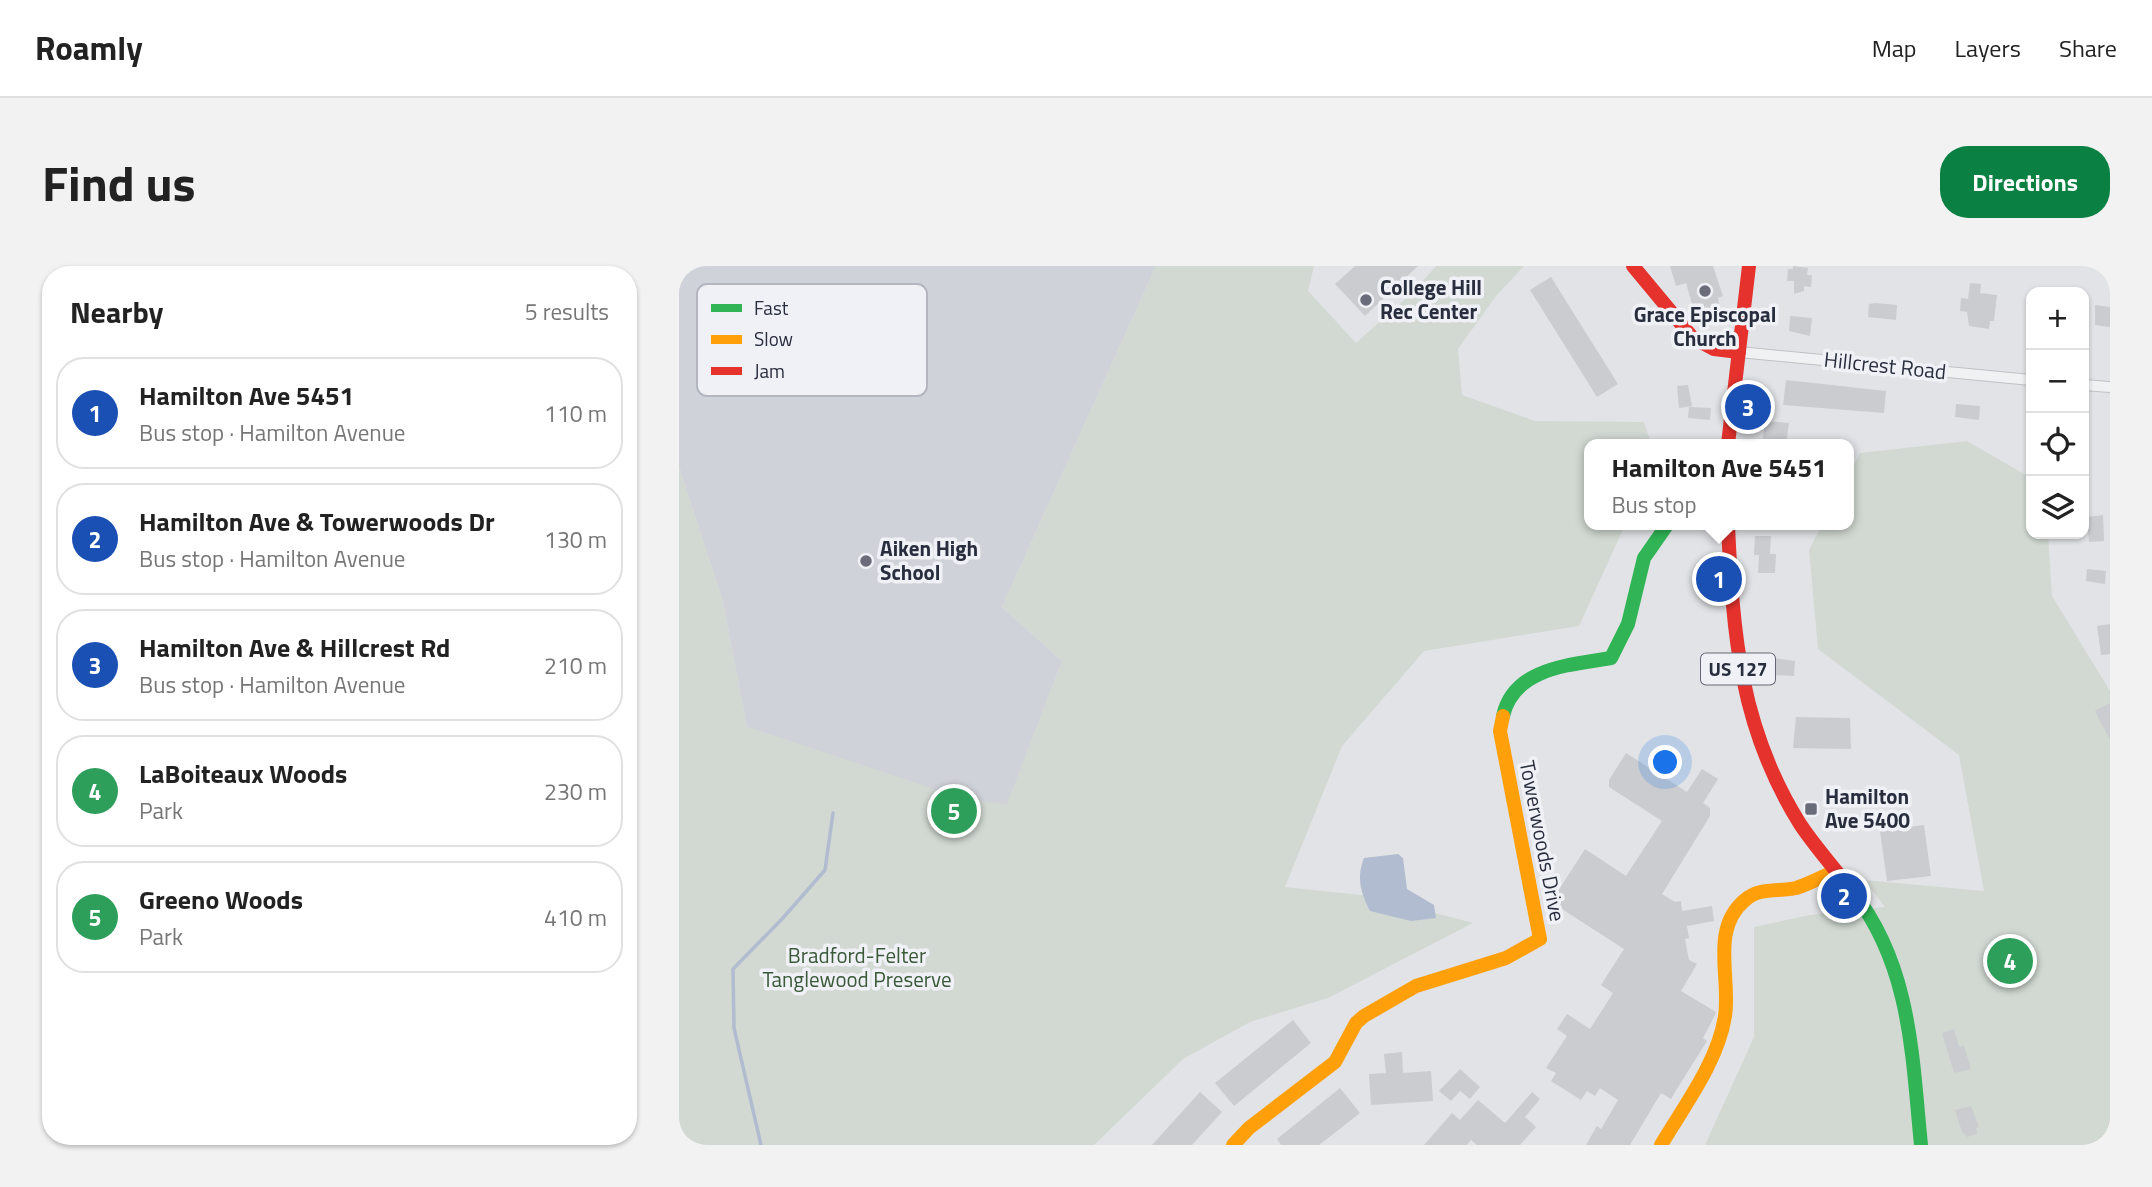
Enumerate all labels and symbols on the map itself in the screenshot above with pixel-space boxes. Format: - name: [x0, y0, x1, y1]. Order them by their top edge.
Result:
- place label: College Hill Rec Center: [1380, 271, 1482, 327]
- marker: Grace Episcopal Church: [1697, 283, 1713, 299]
- legend: [697, 284, 927, 396]
- marker: College Hill Rec Center: [1358, 292, 1374, 308]
- text: Fast: [754, 293, 789, 322]
- place label: Grace Episcopal Church: [1634, 298, 1776, 354]
- text: Slow: [754, 324, 793, 353]
- street label: Hillcrest Road: [1823, 343, 1948, 387]
- text: Jam: [754, 356, 785, 385]
- pin: 3: [1725, 381, 1771, 433]
- place label: Aiken High School: [880, 532, 978, 588]
- marker: Aiken High School: [858, 553, 874, 569]
- pin: 1: [1696, 553, 1742, 605]
- road number: US 127: [1701, 654, 1775, 684]
- your location: [1648, 745, 1682, 779]
- street label: Towerwoods Drive: [1512, 758, 1574, 924]
- place label: Hamilton Ave 5400: [1825, 780, 1910, 836]
- pin: 5: [931, 785, 977, 837]
- marker: Hamilton Ave 5400: [1803, 801, 1819, 817]
- pin: 2: [1821, 870, 1867, 922]
- pin: 4: [1987, 935, 2033, 987]
- park label: Bradford-Felter Tanglewood Preserve: [762, 939, 952, 995]

